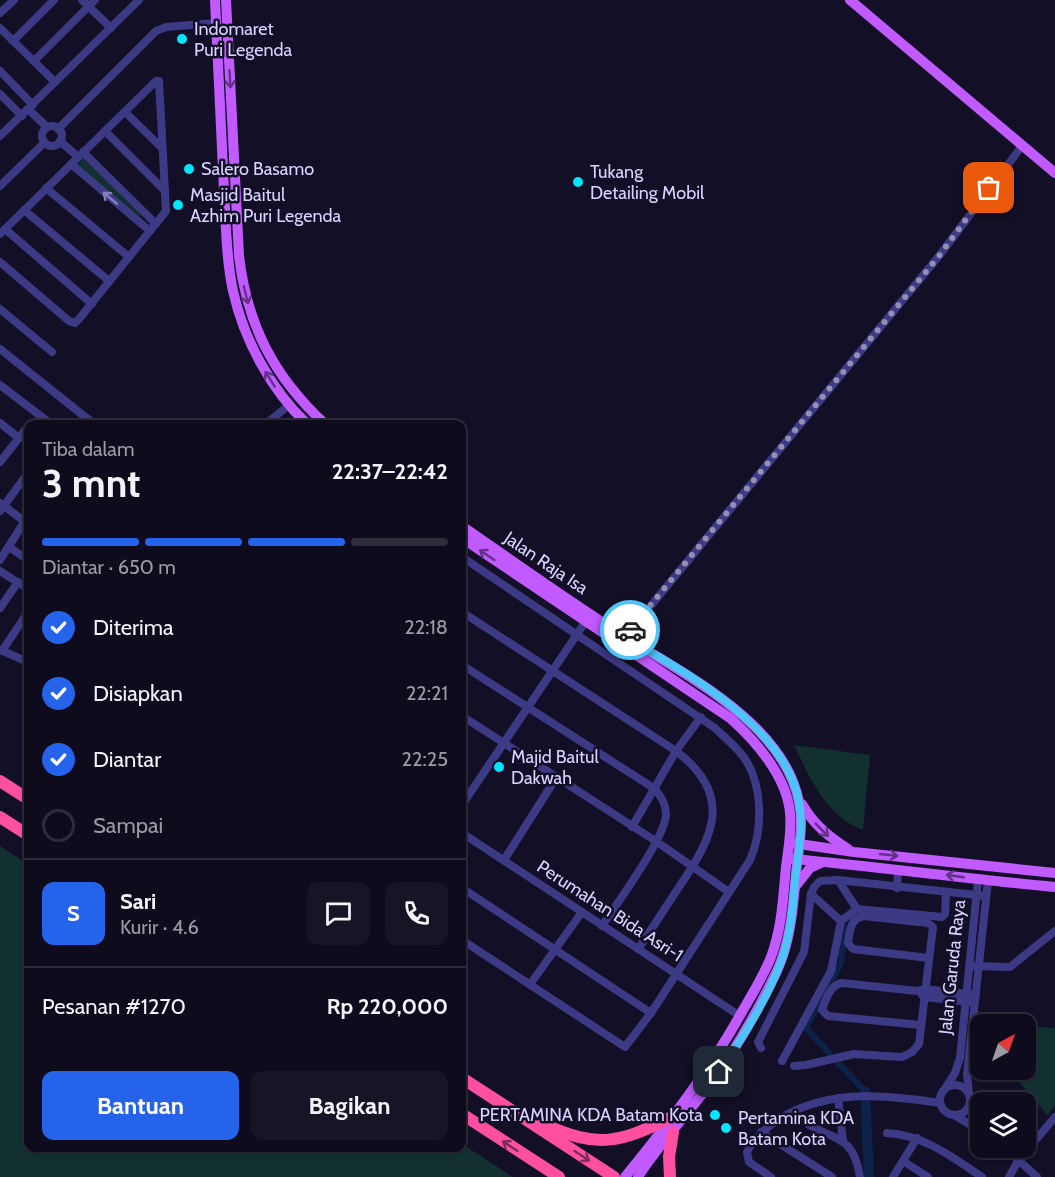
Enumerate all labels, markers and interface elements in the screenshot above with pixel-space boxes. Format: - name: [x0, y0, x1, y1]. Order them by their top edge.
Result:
- place label: Indomaret Puri Legenda: [194, 18, 292, 61]
- marker: Indomaret Puri Legenda: [175, 32, 189, 46]
- one-way arrow: [224, 69, 235, 89]
- place label: Salero Basamo: [201, 158, 314, 180]
- place label: Tukang Detailing Mobil: [590, 161, 705, 204]
- marker: Salero Basamo: [182, 162, 196, 176]
- pin: [963, 162, 1014, 213]
- icon: bag: [972, 171, 1005, 204]
- marker: Tukang Detailing Mobil: [571, 175, 585, 189]
- place label: Masjid Baitul Azhim Puri Legenda: [190, 184, 341, 227]
- one-way arrow: [102, 191, 118, 204]
- marker: Masjid Baitul Azhim Puri Legenda: [171, 198, 185, 212]
- one-way arrow: [240, 285, 252, 304]
- one-way arrow: [264, 371, 276, 388]
- text: Tiba dalam: [42, 437, 134, 461]
- text: 22:37–22:42: [332, 458, 448, 485]
- text: 3 mnt: [42, 459, 140, 507]
- street label: Jalan Raja Isa: [499, 526, 592, 599]
- one-way arrow: [480, 549, 496, 561]
- text: Diantar · 650 m: [42, 555, 176, 579]
- courier: [600, 600, 660, 660]
- icon: check: [42, 611, 75, 644]
- text: Diterima: [93, 614, 174, 641]
- icon: car: [614, 614, 647, 647]
- text: 22:18: [404, 615, 448, 639]
- icon: check: [42, 677, 75, 710]
- text: Disiapkan: [93, 680, 183, 707]
- text: 22:21: [406, 681, 448, 705]
- icon: check: [42, 743, 75, 776]
- text: Diantar: [93, 746, 161, 773]
- place label: Majid Baitul Dakwah: [511, 746, 600, 789]
- text: 22:25: [402, 747, 448, 771]
- marker: Majid Baitul Dakwah: [492, 760, 506, 774]
- text: Sampai: [93, 812, 163, 839]
- one-way arrow: [815, 822, 829, 837]
- one-way arrow: [878, 850, 898, 861]
- street label: Perumahan Bida Asri-1: [533, 856, 687, 966]
- one-way arrow: [946, 871, 966, 882]
- button: chat: [307, 882, 370, 945]
- button: phone: [385, 882, 448, 945]
- text: Sari: [120, 888, 156, 915]
- street label: Jalan Garuda Raya: [934, 898, 970, 1036]
- text: S: [67, 900, 80, 927]
- text: Kurir · 4.6: [120, 915, 199, 939]
- text: Pesanan #1270: [42, 993, 186, 1020]
- text: Rp 220,000: [327, 993, 448, 1020]
- north arrow: [970, 1014, 1036, 1080]
- map controls: [970, 1014, 1036, 1158]
- pin: [693, 1046, 744, 1097]
- icon: home: [702, 1055, 735, 1088]
- button: Bantuan: [42, 1071, 239, 1140]
- button: Bagikan: [251, 1071, 448, 1140]
- button: layers: [970, 1092, 1036, 1158]
- place label: PERTAMINA KDA Batam Kota: [479, 1104, 703, 1126]
- place label: Pertamina KDA Batam Kota: [738, 1107, 854, 1150]
- marker: PERTAMINA KDA Batam Kota: [708, 1108, 722, 1122]
- marker: Pertamina KDA Batam Kota: [719, 1121, 733, 1135]
- one-way arrow: [502, 1139, 519, 1152]
- one-way arrow: [573, 1150, 590, 1162]

